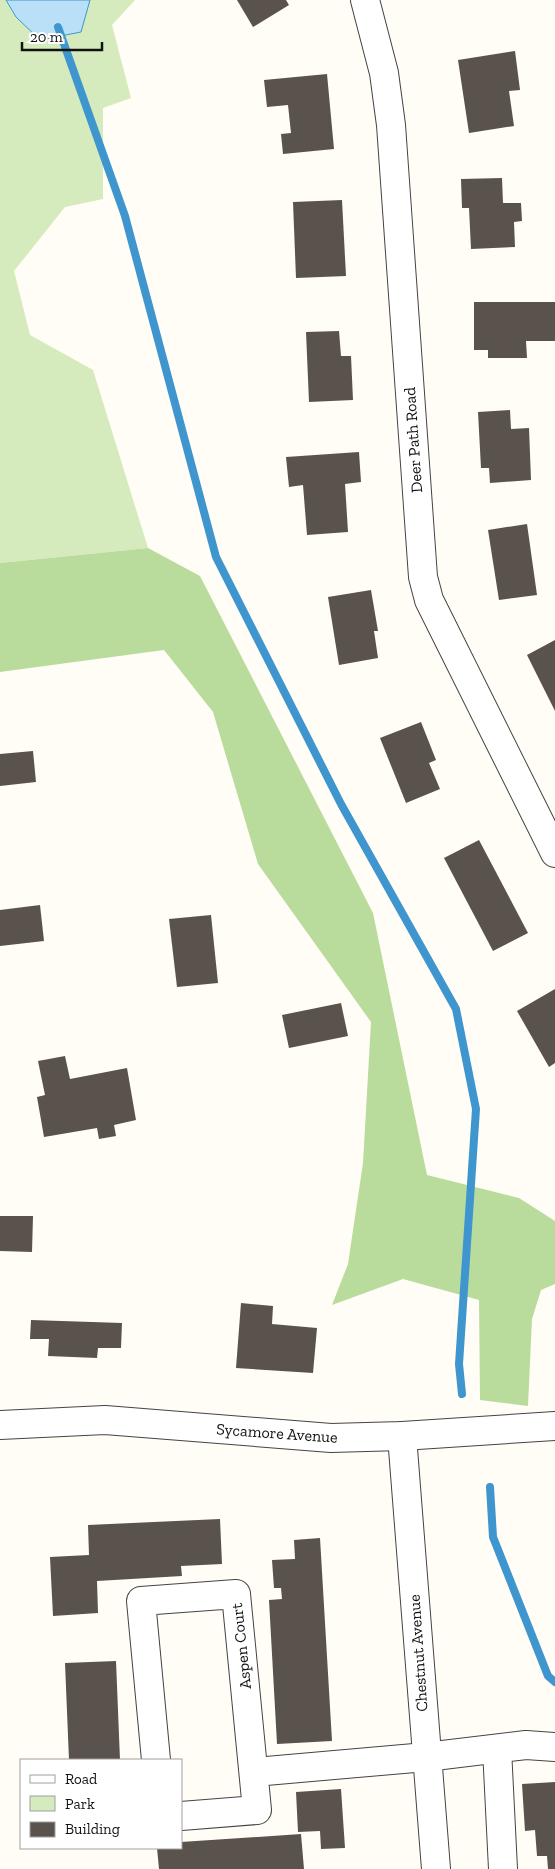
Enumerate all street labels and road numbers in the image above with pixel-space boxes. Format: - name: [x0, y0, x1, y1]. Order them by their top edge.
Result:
- street label: Deer Path Road: [400, 386, 426, 494]
- street label: Sycamore Avenue: [216, 1419, 338, 1447]
- street label: Chestnut Avenue: [404, 1594, 432, 1712]
- street label: Aspen Court: [227, 1602, 255, 1690]

